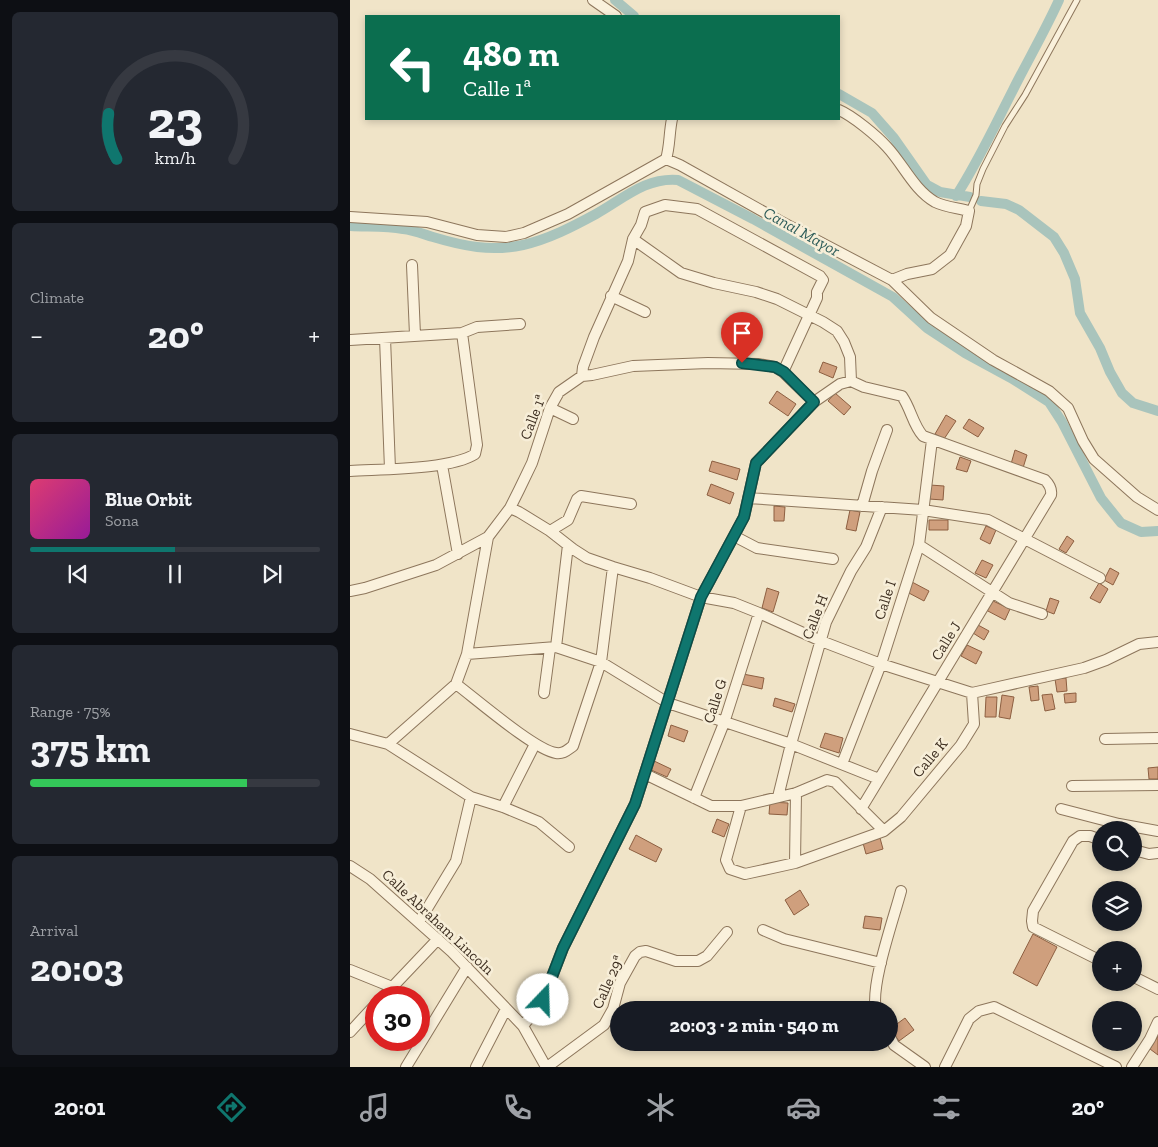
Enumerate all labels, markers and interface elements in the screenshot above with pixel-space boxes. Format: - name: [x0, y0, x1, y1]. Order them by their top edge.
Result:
- text: 480 m: [463, 33, 559, 75]
- icon: left: [380, 35, 445, 100]
- text: Calle 1ª: [463, 75, 532, 102]
- text: 23: [147, 89, 203, 151]
- text: km/h: [155, 147, 195, 169]
- water label: Canal Mayor: [760, 203, 844, 260]
- text: Climate: [30, 288, 84, 307]
- text: 20°: [148, 312, 204, 358]
- pin: [721, 312, 763, 363]
- text: −: [30, 319, 43, 352]
- text: +: [308, 319, 320, 352]
- icon: arrive: [728, 319, 756, 347]
- street label: Calle 1ª: [516, 392, 550, 442]
- text: Blue Orbit: [105, 488, 192, 511]
- text: Sona: [105, 511, 139, 530]
- icon: previous: [64, 560, 92, 588]
- icon: pause: [161, 560, 189, 588]
- icon: next: [258, 560, 286, 588]
- street label: Calle I: [870, 578, 900, 622]
- street label: Calle H: [798, 592, 832, 642]
- street label: Calle J: [927, 618, 965, 664]
- street label: Calle G: [699, 676, 731, 726]
- text: Range · 75%: [30, 702, 111, 721]
- text: 375 km: [30, 726, 150, 772]
- street label: Calle K: [909, 735, 952, 781]
- map controls: [1092, 821, 1142, 1051]
- button: search: [1092, 821, 1142, 871]
- street label: Calle Abraham Lincoln: [378, 866, 498, 979]
- button: layers: [1092, 881, 1142, 931]
- text: Arrival: [30, 921, 78, 940]
- button: +: [1092, 941, 1142, 991]
- text: 20:03: [30, 945, 124, 991]
- street label: Calle 29ª: [588, 952, 628, 1012]
- position arrow: [516, 973, 568, 1025]
- speed limit sign: 30: [365, 986, 430, 1051]
- button: −: [1092, 1001, 1142, 1051]
- text: 20:03 · 2 min · 540 m: [669, 1014, 839, 1037]
- icon: directions: [214, 1090, 249, 1125]
- icon: music: [357, 1090, 392, 1125]
- icon: phone: [500, 1090, 535, 1125]
- icon: climate: [643, 1090, 678, 1125]
- icon: car: [786, 1090, 821, 1125]
- icon: filters: [929, 1090, 964, 1125]
- text: 20:01: [54, 1094, 106, 1121]
- text: 20°: [1072, 1094, 1104, 1121]

